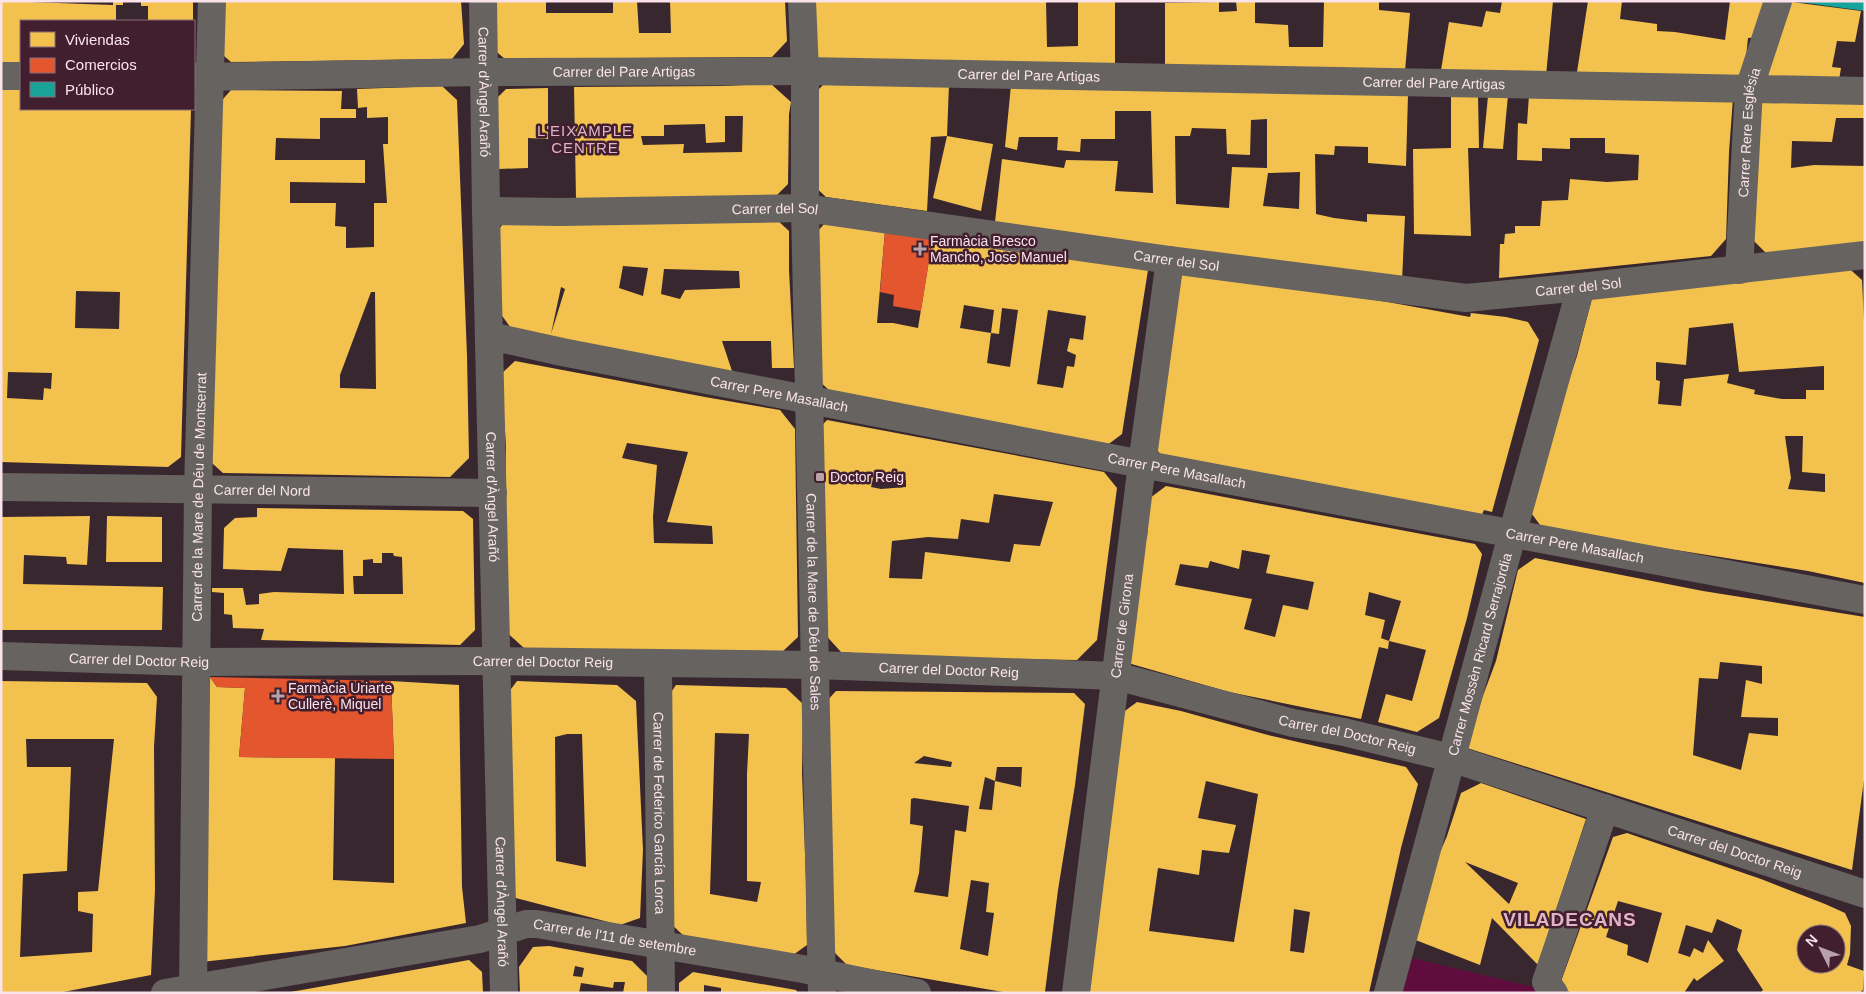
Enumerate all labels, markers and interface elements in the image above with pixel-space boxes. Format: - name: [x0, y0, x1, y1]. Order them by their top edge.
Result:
- legend: [20, 20, 195, 110]
- street label: Carrer d'Àngel Arañó: [475, 27, 493, 158]
- text: Viviendas: [65, 31, 130, 48]
- text: Comercios: [65, 56, 137, 73]
- street label: Carrer del Pare Artigas: [553, 63, 695, 80]
- street label: Carrer Rere Església: [1735, 65, 1764, 198]
- street label: Carrer del Pare Artigas: [957, 66, 1100, 85]
- street label: Carrer del Pare Artigas: [1362, 74, 1505, 92]
- text: Público: [65, 81, 114, 98]
- district label: L'EIXAMPLE CENTRE: [537, 122, 633, 156]
- street label: Carrer del Sol: [732, 200, 819, 218]
- place label: Farmàcia Bresco Mancho, Jose Manuel: [930, 233, 1067, 265]
- marker: Farmàcia Bresco Mancho, Jose Manuel: [914, 243, 926, 255]
- street label: Carrer del Sol: [1132, 247, 1220, 274]
- street label: Carrer del Sol: [1535, 275, 1622, 299]
- street label: Carrer de la Mare de Déu de Montserrat: [189, 372, 209, 622]
- street label: Carrer Pere Masallach: [709, 373, 850, 415]
- street label: Carrer d'Àngel Arañó: [483, 431, 502, 563]
- street label: Carrer Pere Masallach: [1107, 450, 1247, 491]
- place label: Doctor Reig: [830, 469, 904, 485]
- marker: Doctor Reig: [814, 471, 826, 483]
- street label: Carrer del Nord: [214, 482, 310, 499]
- street label: Carrer de la Mare de Déu de Sales: [803, 493, 824, 711]
- street label: Carrer Pere Masallach: [1505, 525, 1645, 566]
- street label: Carrer Mossèn Ricard Serrajordia: [1445, 551, 1515, 757]
- street label: Carrer de Girona: [1107, 572, 1136, 679]
- street label: Carrer del Doctor Reig: [69, 650, 209, 670]
- street label: Carrer del Doctor Reig: [473, 653, 613, 670]
- street label: Carrer del Doctor Reig: [878, 659, 1019, 680]
- place label: Farmàcia Uriarte Cullerè, Miquel: [288, 680, 392, 712]
- marker: Farmàcia Uriarte Cullerè, Miquel: [272, 690, 284, 702]
- street label: Carrer de Federico García Lorca: [650, 712, 668, 915]
- street label: Carrer del Doctor Reig: [1277, 712, 1418, 757]
- street label: Carrer del Doctor Reig: [1666, 822, 1804, 881]
- street label: Carrer d'Àngel Arañó: [492, 836, 511, 967]
- district label: VILADECANS: [1503, 909, 1637, 930]
- street label: Carrer de l'11 de setembre: [532, 916, 698, 959]
- north arrow: [1796, 924, 1846, 974]
- text: N: [1802, 931, 1821, 949]

